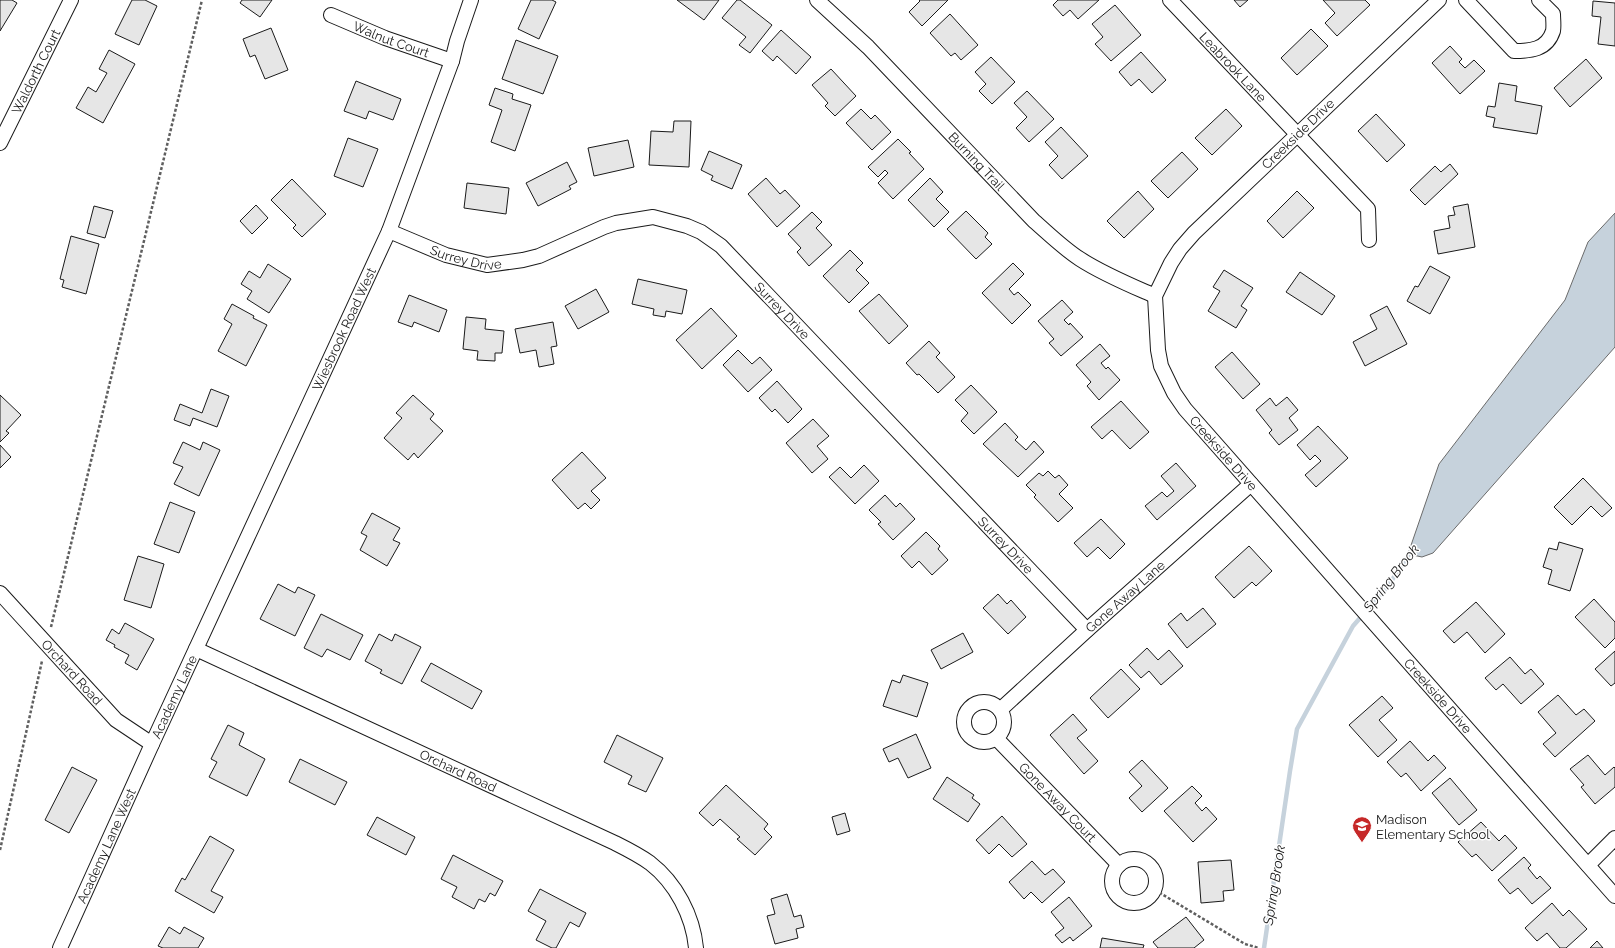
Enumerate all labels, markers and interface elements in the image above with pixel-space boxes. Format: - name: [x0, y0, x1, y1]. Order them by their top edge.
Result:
- street label: Walnut Court: [351, 18, 432, 60]
- street label: Waldorth Court: [8, 26, 63, 116]
- street label: Leabrook Lane: [1197, 29, 1270, 105]
- street label: Creekside Drive: [1259, 95, 1337, 172]
- street label: Burning Trail: [946, 129, 1008, 194]
- street label: Surrey Drive: [428, 242, 503, 272]
- street label: Wiesbrook Road West: [309, 265, 379, 393]
- street label: Surrey Drive: [752, 279, 813, 342]
- street label: Creekside Drive: [1187, 412, 1261, 494]
- street label: Surrey Drive: [975, 513, 1037, 577]
- water label: Spring Brook: [1359, 541, 1423, 616]
- street label: Gone Away Lane: [1082, 557, 1168, 635]
- street label: Orchard Road: [39, 636, 106, 708]
- street label: Academy Lane: [148, 652, 200, 741]
- street label: Creekside Drive: [1401, 655, 1475, 737]
- street label: Orchard Road: [417, 746, 499, 795]
- street label: Gone Away Court: [1016, 759, 1100, 845]
- street label: Academy Lane West: [74, 786, 139, 906]
- place label: Madison Elementary School: [1376, 812, 1490, 842]
- school or university icon: Madison Elementary School: [1351, 815, 1373, 843]
- water label: Spring Brook: [1260, 843, 1288, 927]

